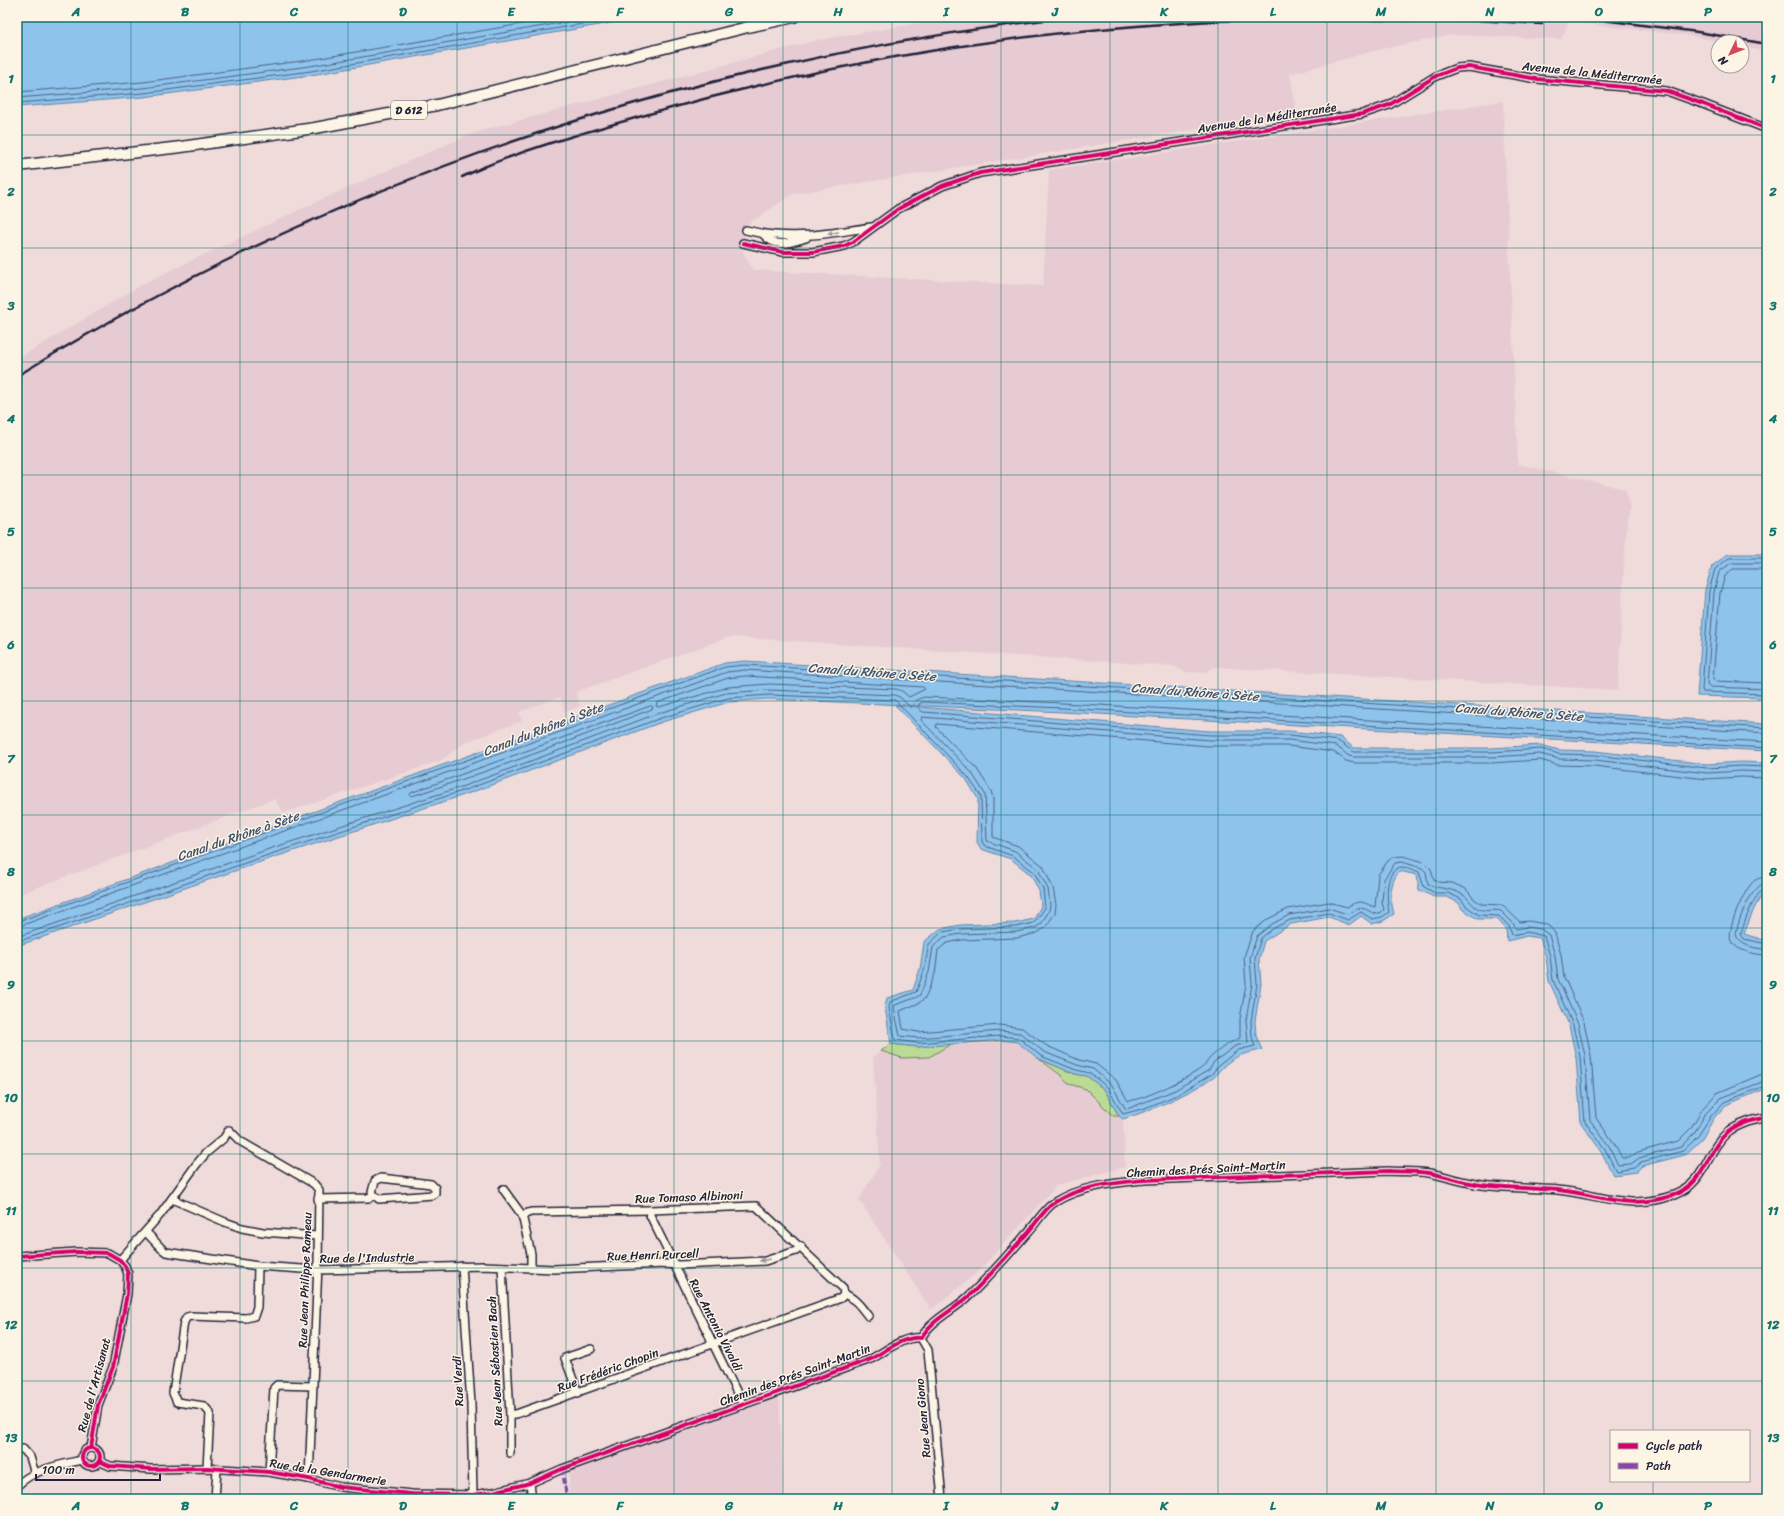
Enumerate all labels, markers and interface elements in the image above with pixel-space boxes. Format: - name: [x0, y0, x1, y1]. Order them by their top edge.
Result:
- text: A: [71, 0, 80, 23]
- text: B: [181, 0, 190, 23]
- text: C: [289, 0, 299, 23]
- text: D: [399, 0, 407, 23]
- text: E: [507, 0, 516, 23]
- text: F: [615, 0, 624, 23]
- text: G: [724, 0, 734, 23]
- text: H: [832, 0, 843, 23]
- text: I: [942, 0, 950, 23]
- text: J: [1051, 0, 1059, 23]
- text: K: [1159, 0, 1169, 23]
- text: L: [1270, 0, 1277, 23]
- text: M: [1375, 0, 1387, 23]
- text: N: [1484, 0, 1495, 23]
- text: O: [1594, 0, 1604, 23]
- text: P: [1704, 0, 1712, 23]
- north arrow: [1710, 34, 1750, 74]
- text: N: [1713, 51, 1733, 70]
- street label: Avenue de la Méditerranée: [1520, 55, 1663, 91]
- text: 1: [8, 67, 14, 90]
- text: 1: [1770, 67, 1776, 90]
- street label: Avenue de la Méditerranée: [1195, 96, 1338, 140]
- road number: D 612: [391, 101, 427, 119]
- text: 2: [6, 180, 15, 203]
- text: 2: [1768, 180, 1777, 203]
- one-way arrow: [827, 230, 839, 236]
- text: 3: [6, 294, 15, 317]
- text: 3: [1768, 294, 1777, 317]
- text: 4: [6, 407, 16, 430]
- text: 4: [1768, 407, 1778, 430]
- text: 5: [7, 520, 15, 543]
- text: 5: [1769, 520, 1777, 543]
- text: 6: [6, 633, 15, 656]
- text: 6: [1768, 633, 1777, 656]
- water label: Canal du Rhône à Sète: [807, 656, 938, 688]
- water label: Canal du Rhône à Sète: [1130, 676, 1261, 708]
- water label: Canal du Rhône à Sète: [479, 695, 608, 763]
- water label: Canal du Rhône à Sète: [1454, 696, 1585, 728]
- text: 7: [7, 747, 16, 770]
- text: 7: [1769, 747, 1778, 770]
- water label: Canal du Rhône à Sète: [174, 804, 303, 868]
- text: 8: [6, 860, 15, 883]
- text: 8: [1768, 860, 1777, 883]
- text: 9: [7, 973, 15, 996]
- text: 9: [1769, 973, 1777, 996]
- text: 10: [4, 1086, 18, 1109]
- text: 10: [1766, 1086, 1780, 1109]
- street label: Chemin des Prés Saint-Martin: [1126, 1154, 1287, 1184]
- street label: Rue Tomaso Albinoni: [635, 1184, 744, 1210]
- text: 11: [5, 1199, 17, 1222]
- text: 11: [1767, 1199, 1779, 1222]
- street label: Rue Jean Philippe Rameau: [292, 1211, 318, 1348]
- street label: Rue Henri Purcell: [607, 1242, 700, 1268]
- street label: Rue de l'Industrie: [320, 1246, 415, 1270]
- one-way arrow: [759, 1258, 772, 1264]
- street label: Rue Antonio Vivaldi: [683, 1275, 749, 1376]
- street label: Rue Jean Sébastien Bach: [481, 1295, 509, 1427]
- text: 12: [4, 1313, 18, 1336]
- text: 12: [1766, 1313, 1780, 1336]
- street label: Rue de l'Artisanat: [71, 1335, 117, 1435]
- street label: Chemin des Prés Saint-Martin: [716, 1337, 874, 1413]
- street label: Rue Frédéric Chopin: [554, 1341, 662, 1399]
- street label: Rue Verdi: [446, 1355, 470, 1407]
- street label: Rue Jean Giono: [909, 1378, 937, 1458]
- text: 13: [5, 1426, 18, 1449]
- text: 13: [1767, 1426, 1780, 1449]
- legend: [1610, 1430, 1750, 1482]
- text: Cycle path: [1646, 1435, 1702, 1457]
- street label: Rue de la Gendarmerie: [268, 1452, 388, 1492]
- text: Path: [1646, 1455, 1671, 1477]
- scale bar: [36, 1456, 160, 1482]
- text: 100 m: [42, 1459, 75, 1481]
- text: A: [71, 1494, 80, 1516]
- text: B: [181, 1494, 190, 1516]
- text: C: [289, 1494, 299, 1516]
- text: D: [399, 1494, 407, 1516]
- text: E: [507, 1494, 516, 1516]
- text: F: [615, 1494, 624, 1516]
- text: G: [724, 1494, 734, 1516]
- text: H: [832, 1494, 843, 1516]
- text: I: [942, 1494, 950, 1516]
- text: J: [1051, 1494, 1059, 1516]
- text: K: [1159, 1494, 1169, 1516]
- text: L: [1270, 1494, 1277, 1516]
- text: M: [1375, 1494, 1387, 1516]
- text: N: [1484, 1494, 1495, 1516]
- text: O: [1594, 1494, 1604, 1516]
- text: P: [1704, 1494, 1712, 1516]

